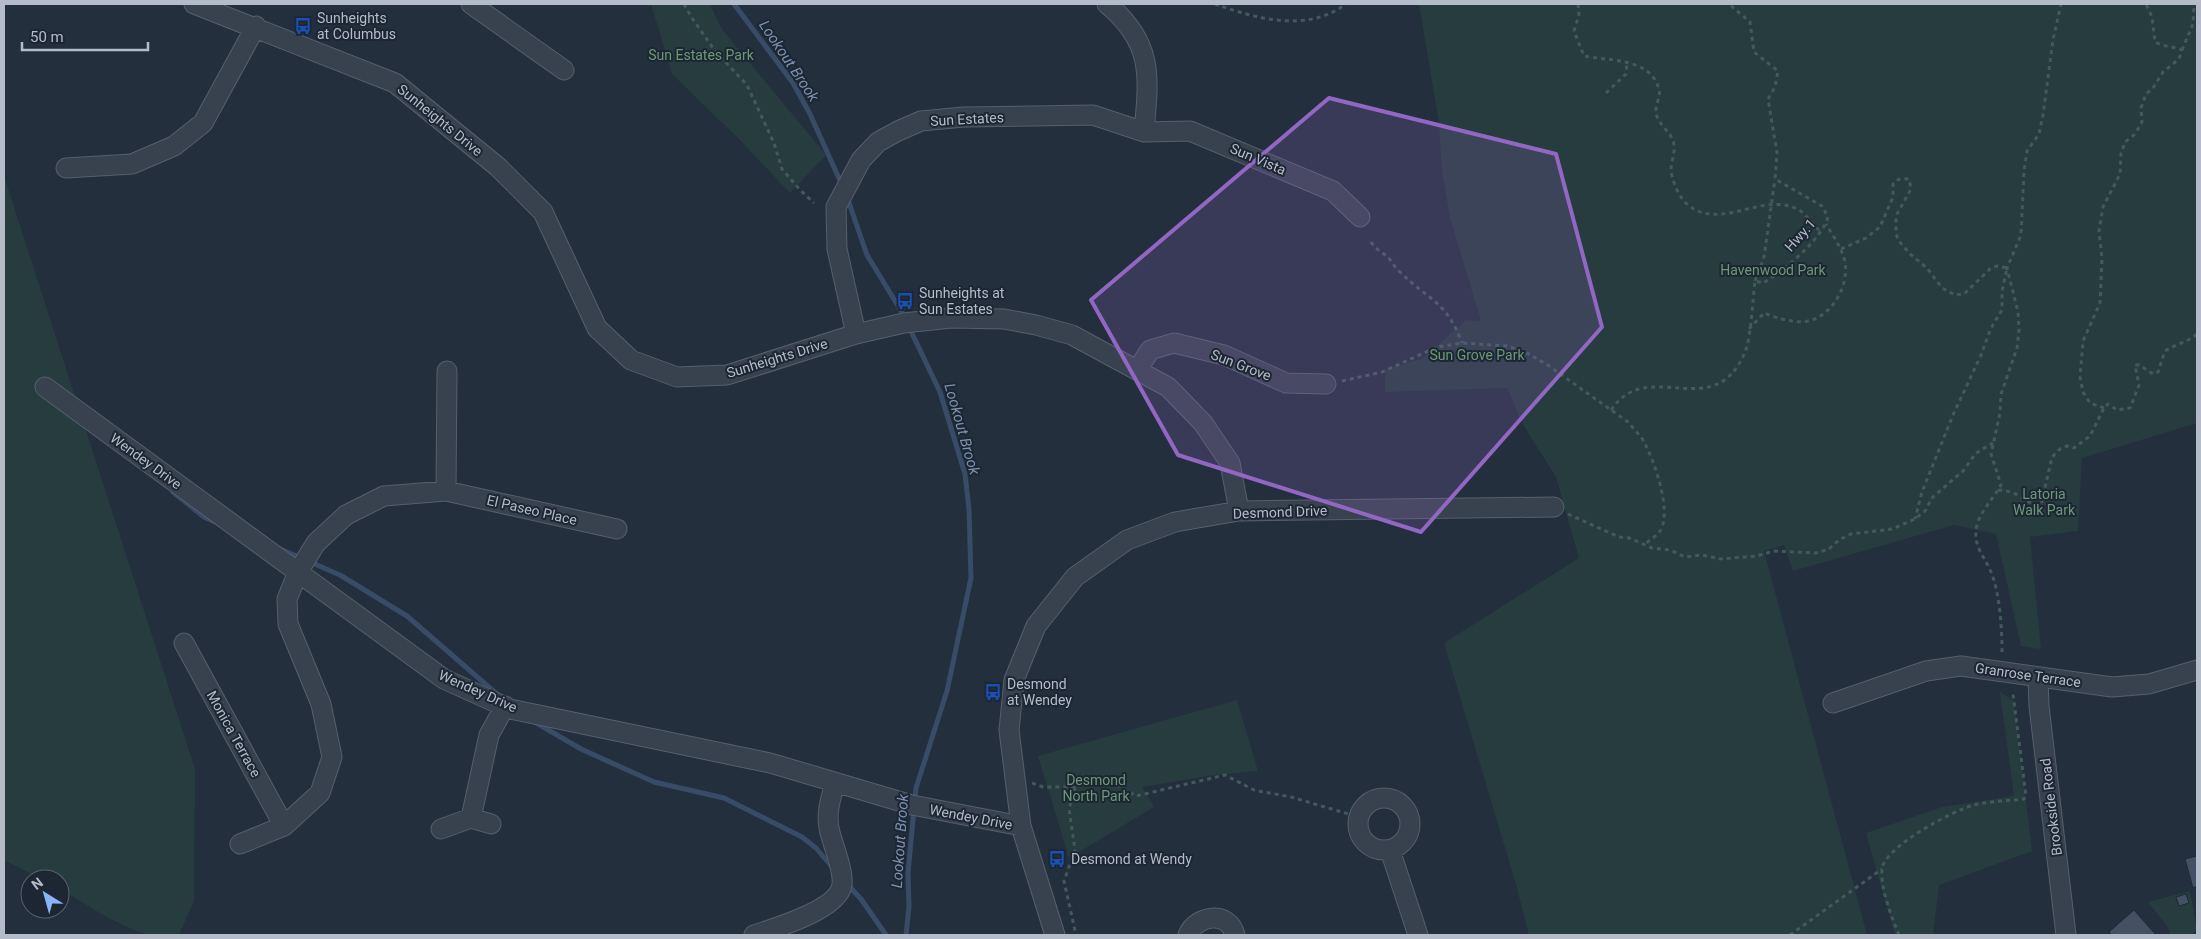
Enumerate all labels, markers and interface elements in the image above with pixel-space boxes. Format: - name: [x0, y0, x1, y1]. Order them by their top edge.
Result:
- place label: Sunheights at Columbus: [317, 10, 396, 42]
- bus stop icon: Sunheights at Columbus: [293, 16, 313, 36]
- water label: Lookout Brook: [755, 17, 823, 106]
- scale bar: [22, 20, 149, 52]
- text: 50 m: [30, 28, 64, 46]
- park label: Sun Estates Park: [648, 47, 755, 63]
- street label: Sunheights Drive: [394, 81, 486, 159]
- street label: Sun Estates: [930, 109, 1004, 129]
- street label: Sun Vista: [1228, 140, 1288, 178]
- street label: Hwy.1: [1781, 216, 1819, 254]
- park label: Havenwood Park: [1720, 262, 1827, 278]
- place label: Sunheights at Sun Estates: [919, 285, 1005, 317]
- bus stop icon: Sunheights at Sun Estates: [895, 291, 915, 311]
- street label: Sunheights Drive: [725, 335, 829, 381]
- street label: Sun Grove: [1209, 346, 1273, 384]
- park label: Sun Grove Park: [1429, 347, 1525, 363]
- water label: Lookout Brook: [940, 381, 984, 477]
- street label: Wendey Drive: [107, 430, 185, 492]
- park label: Latoria Walk Park: [2013, 486, 2076, 518]
- street label: El Paseo Place: [485, 492, 579, 528]
- street label: Desmond Drive: [1232, 502, 1328, 522]
- street label: Granrose Terrace: [1974, 660, 2082, 690]
- street label: Wendey Drive: [436, 667, 520, 715]
- place label: Desmond at Wendey: [1007, 676, 1072, 708]
- bus stop icon: Desmond at Wendey: [983, 682, 1003, 702]
- street label: Monica Terrace: [204, 688, 264, 780]
- street label: Brookside Road: [2037, 757, 2065, 857]
- park label: Desmond North Park: [1062, 772, 1130, 804]
- water label: Lookout Brook: [888, 793, 912, 889]
- street label: Wendey Drive: [928, 801, 1014, 833]
- bus stop icon: Desmond at Wendy: [1047, 849, 1067, 869]
- place label: Desmond at Wendy: [1071, 851, 1192, 867]
- north arrow: [20, 869, 70, 919]
- text: N: [28, 874, 46, 893]

